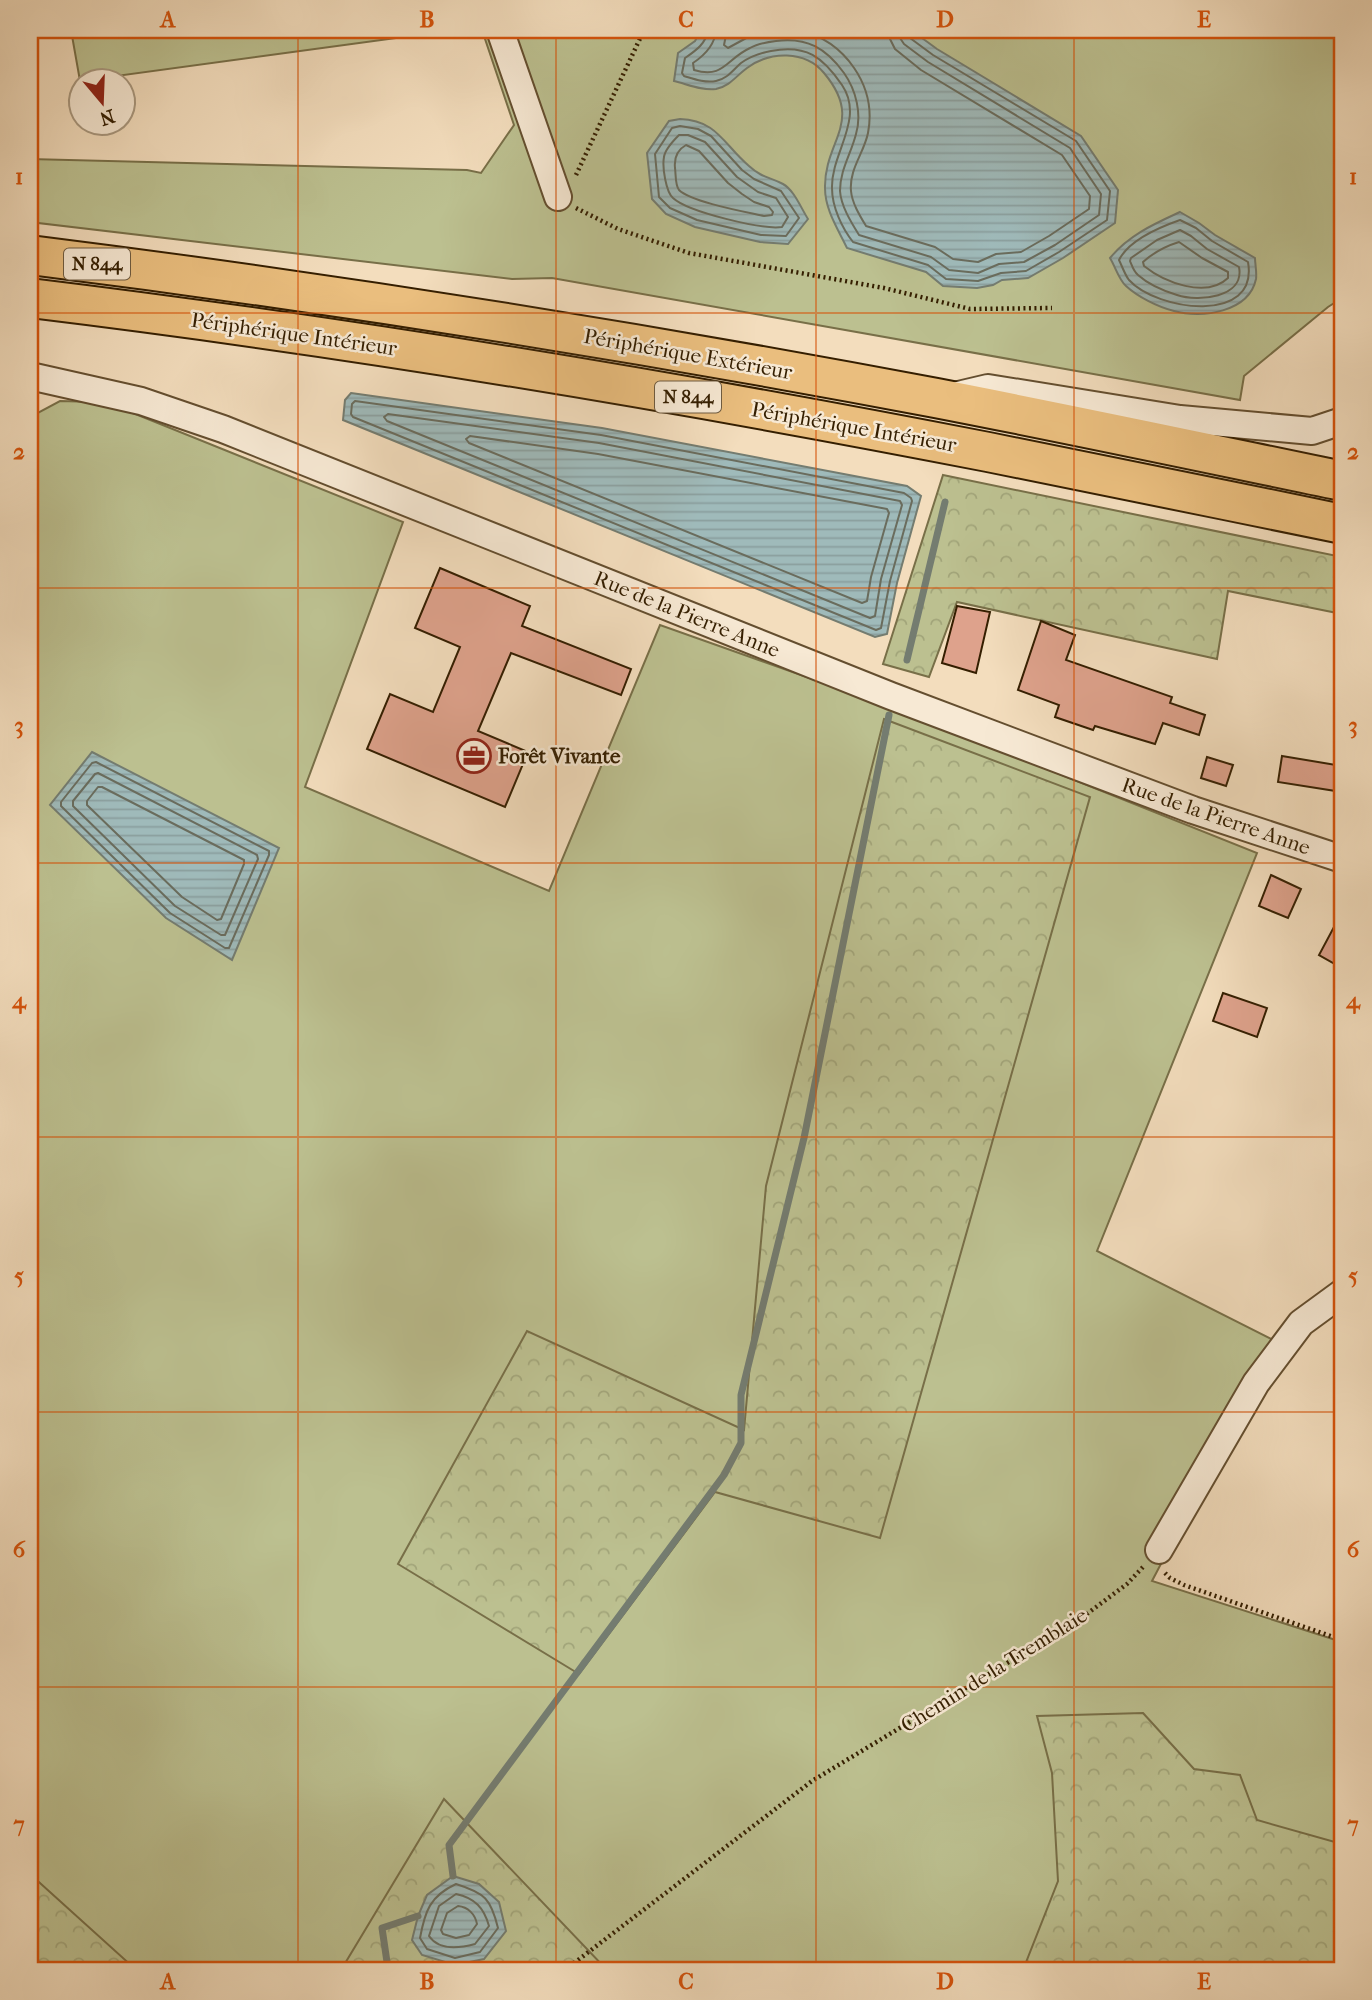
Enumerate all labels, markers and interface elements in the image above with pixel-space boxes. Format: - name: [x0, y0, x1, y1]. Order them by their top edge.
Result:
- text: A: [159, 6, 177, 33]
- text: B: [420, 6, 435, 33]
- text: C: [678, 6, 694, 33]
- text: D: [936, 6, 954, 33]
- text: E: [1197, 6, 1211, 33]
- north arrow: [66, 66, 136, 136]
- text: N: [96, 104, 118, 130]
- text: 1: [15, 163, 23, 190]
- text: 1: [1349, 163, 1357, 190]
- road number: N 844: [64, 248, 130, 280]
- street label: Périphérique Intérieur: [189, 308, 399, 360]
- street label: Périphérique Extérieur: [582, 324, 794, 384]
- road number: N 844: [655, 382, 721, 412]
- street label: Périphérique Intérieur: [750, 397, 958, 457]
- text: 2: [13, 438, 25, 465]
- text: 2: [1347, 438, 1359, 465]
- street label: Rue de la Pierre Anne: [591, 566, 783, 662]
- text: 3: [14, 712, 24, 739]
- text: 3: [1348, 712, 1358, 739]
- office icon: Forêt Vivante: [455, 737, 493, 775]
- place label: Forêt Vivante: [497, 744, 621, 768]
- street label: Rue de la Pierre Anne: [1119, 772, 1313, 860]
- text: 4: [11, 987, 27, 1014]
- text: 4: [1345, 987, 1361, 1014]
- text: 5: [14, 1262, 24, 1289]
- text: 5: [1348, 1262, 1358, 1289]
- text: 6: [13, 1536, 26, 1563]
- text: 6: [1347, 1536, 1360, 1563]
- street label: Chemin de la Tremblaie: [896, 1603, 1092, 1737]
- text: 7: [12, 1811, 25, 1838]
- text: 7: [1346, 1811, 1359, 1838]
- text: A: [159, 1968, 177, 1995]
- text: B: [420, 1968, 435, 1995]
- text: C: [678, 1968, 694, 1995]
- text: D: [936, 1968, 954, 1995]
- text: E: [1197, 1968, 1211, 1995]

